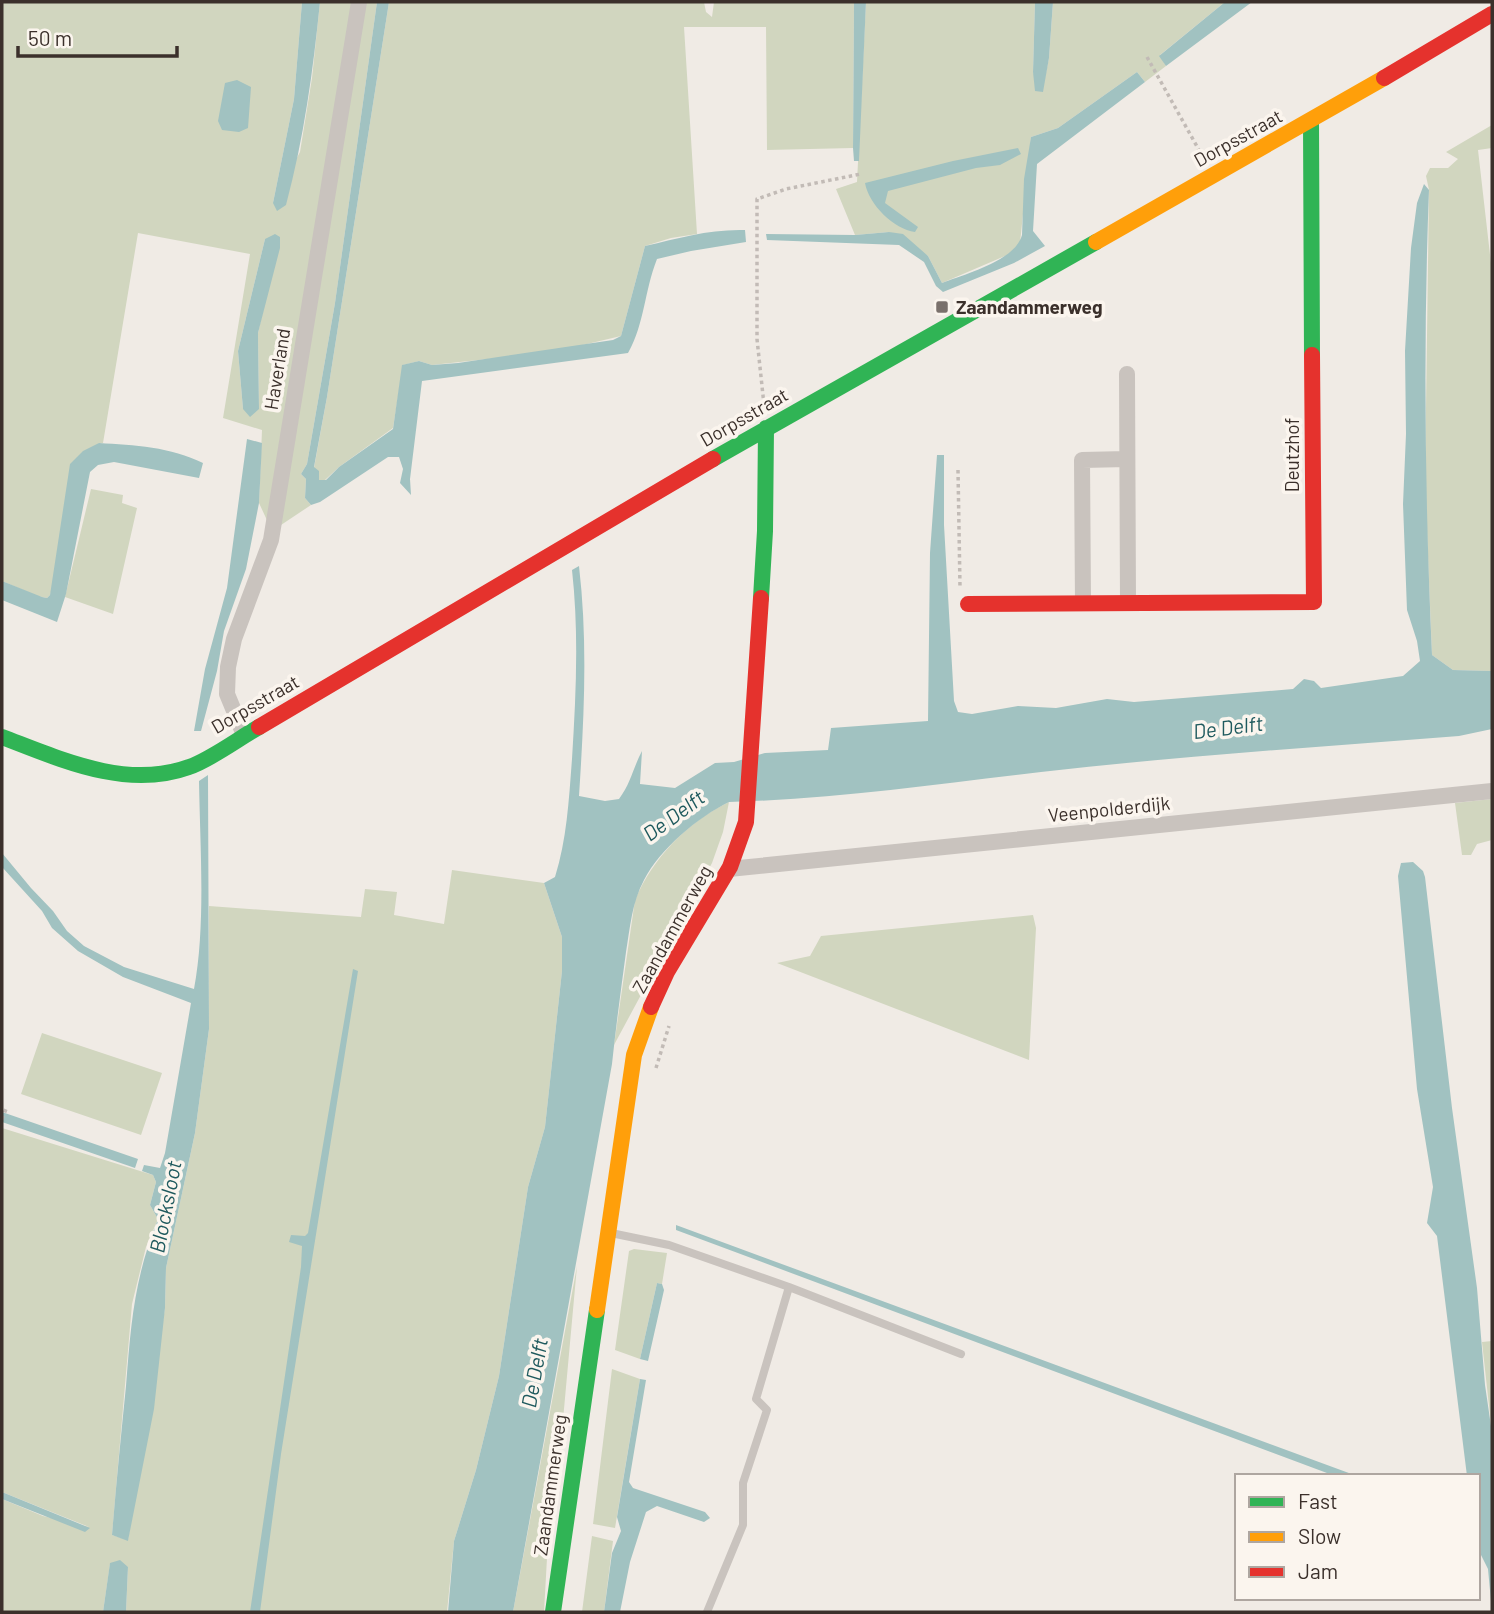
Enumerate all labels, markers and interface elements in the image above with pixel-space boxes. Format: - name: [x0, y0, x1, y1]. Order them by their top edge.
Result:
- scale bar: [18, 14, 177, 58]
- text: 50 m: [28, 25, 72, 50]
- street label: Dorpsstraat: [1190, 104, 1286, 171]
- place label: Zaandammerweg: [956, 295, 1103, 318]
- marker: Zaandammerweg: [934, 299, 950, 315]
- street label: Haverland: [259, 326, 294, 411]
- street label: Dorpsstraat: [696, 382, 792, 451]
- street label: Deutzhof: [1280, 418, 1303, 492]
- street label: Dorpsstraat: [207, 669, 303, 738]
- water label: De Delft: [1191, 710, 1265, 743]
- water label: De Delft: [637, 784, 709, 846]
- street label: Veenpolderdijk: [1047, 791, 1171, 826]
- street label: Zaandammerweg: [627, 861, 716, 997]
- water label: Blocksloot: [143, 1158, 186, 1255]
- water label: De Delft: [515, 1335, 552, 1410]
- street label: Zaandammerweg: [528, 1413, 571, 1557]
- legend: [1235, 1474, 1480, 1600]
- text: Fast: [1298, 1488, 1338, 1513]
- text: Slow: [1298, 1523, 1341, 1548]
- text: Jam: [1298, 1558, 1338, 1583]

